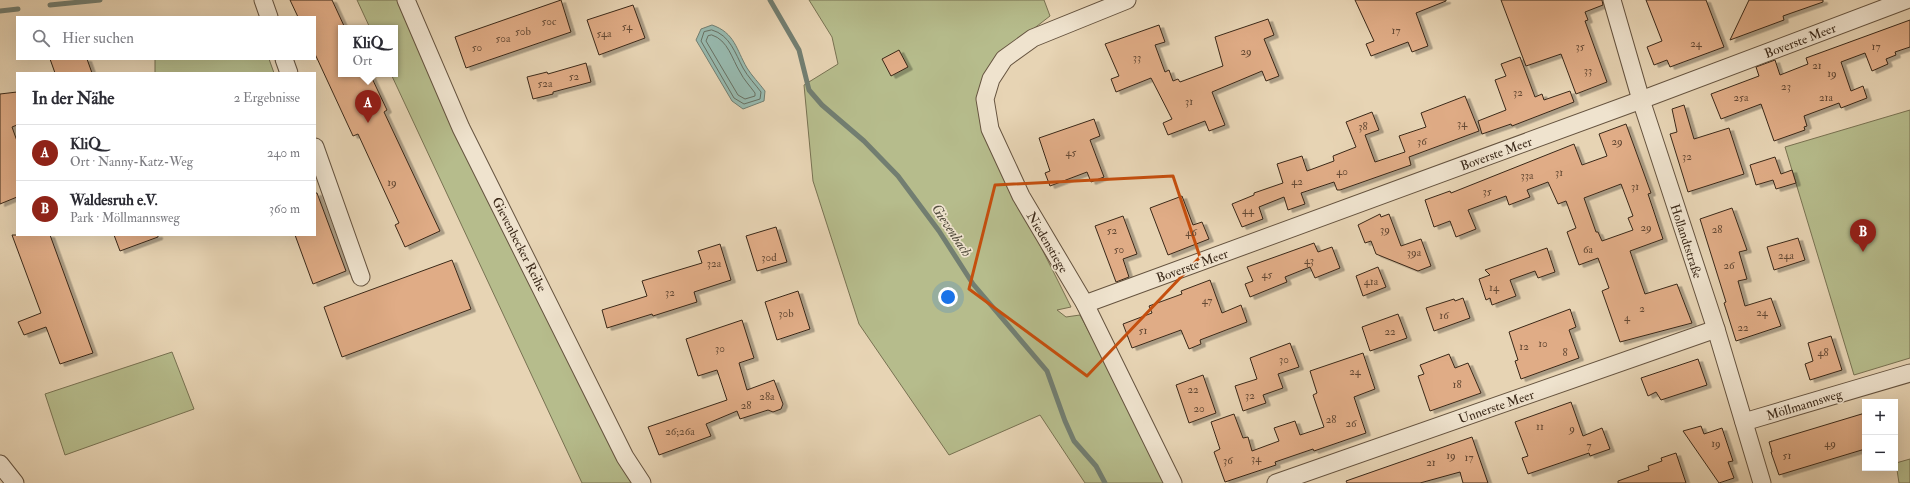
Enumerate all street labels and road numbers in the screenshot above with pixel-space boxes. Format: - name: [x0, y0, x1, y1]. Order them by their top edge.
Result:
- street label: Boverste Meer: [1762, 20, 1839, 62]
- street label: Boverste Meer: [1458, 133, 1535, 174]
- street label: Gievenbecker Reihe: [488, 195, 550, 295]
- street label: Hollandtstraße: [1667, 202, 1706, 281]
- street label: Niedenstiege: [1023, 209, 1072, 276]
- street label: Boverste Meer: [1154, 245, 1231, 286]
- street label: Unnerste Meer: [1456, 386, 1537, 427]
- street label: Möllmannsweg: [1765, 386, 1845, 424]

